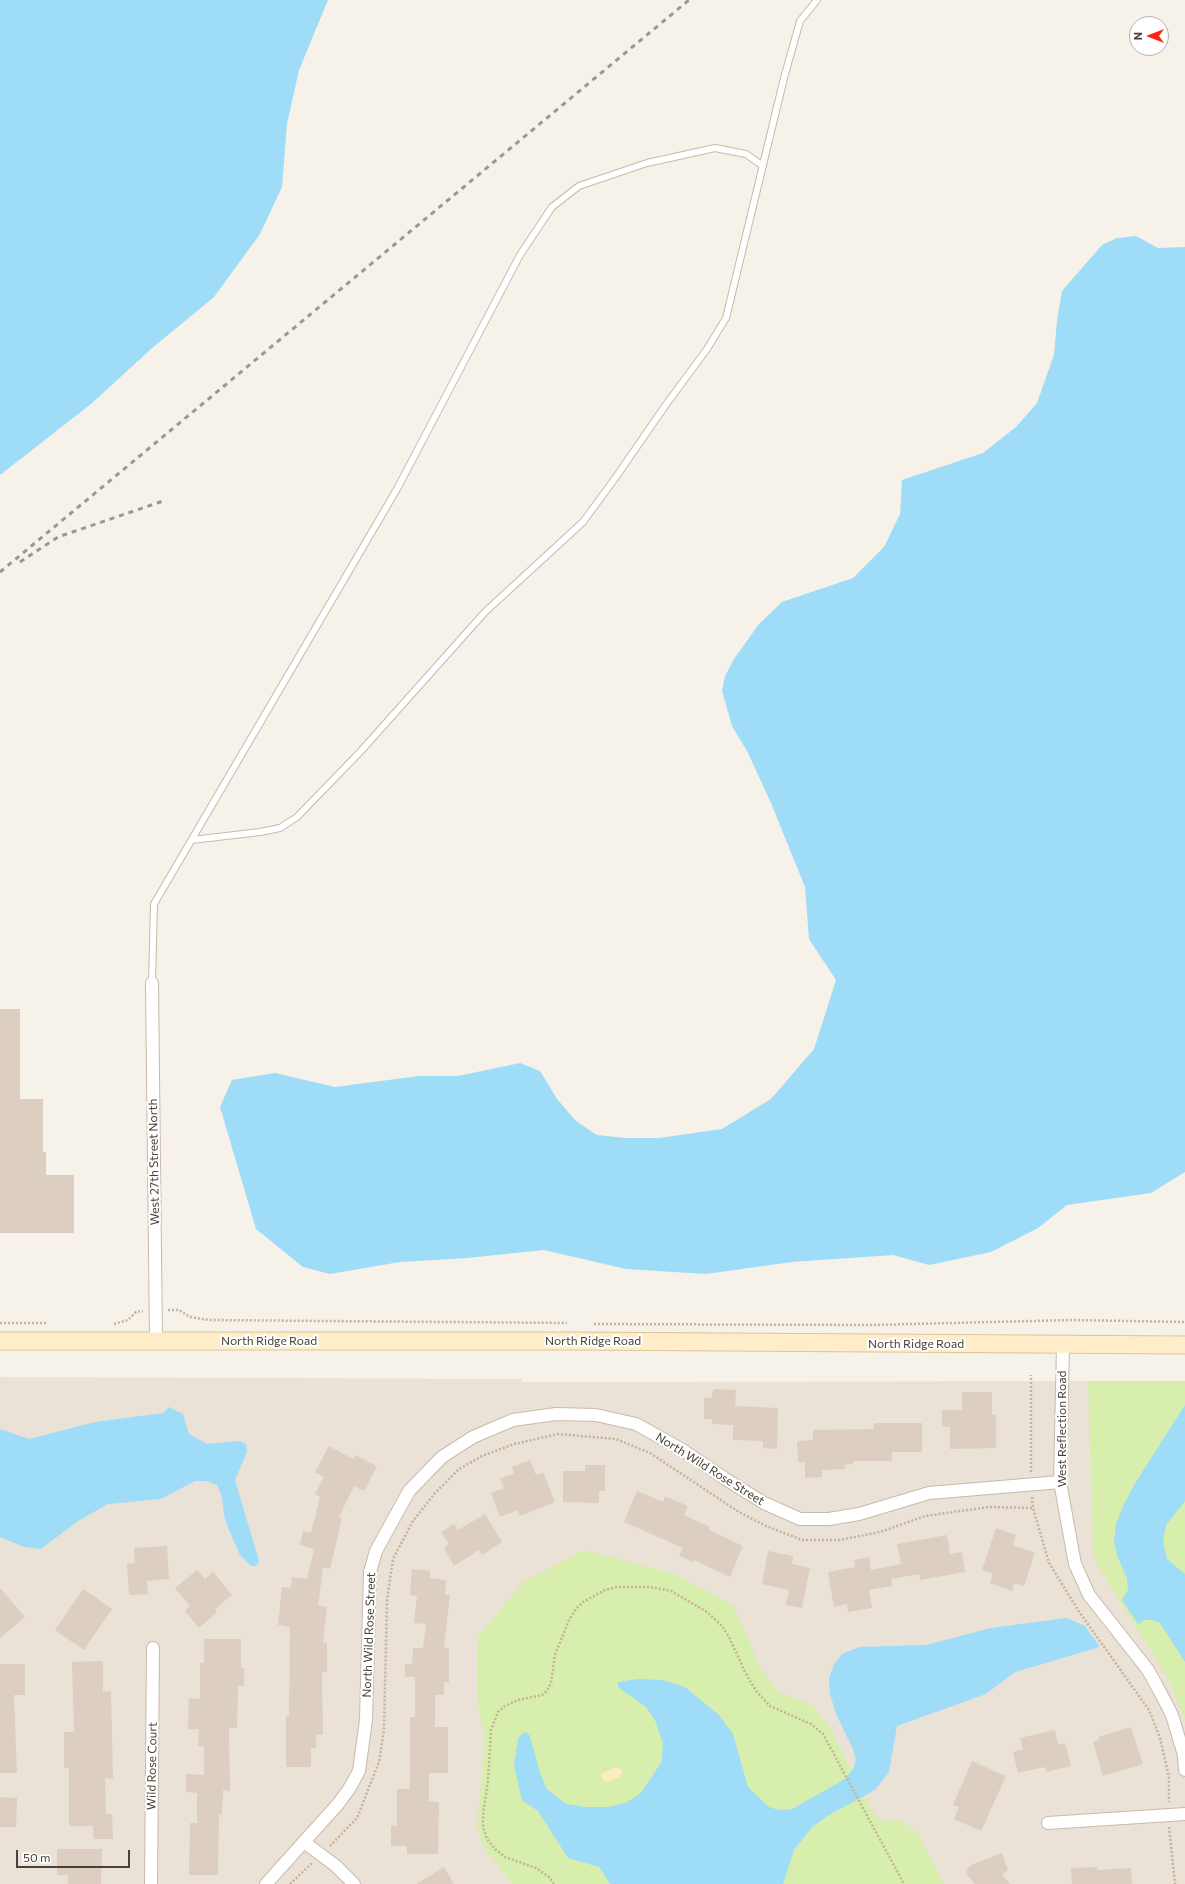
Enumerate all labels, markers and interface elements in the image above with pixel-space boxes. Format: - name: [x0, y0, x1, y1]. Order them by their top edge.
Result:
- north arrow: [1129, 16, 1169, 56]
- text: N: [1131, 32, 1144, 40]
- street label: West 27th Street North: [146, 1099, 162, 1225]
- street label: North Ridge Road: [221, 1334, 317, 1348]
- street label: North Ridge Road: [545, 1334, 641, 1348]
- street label: North Ridge Road: [868, 1337, 964, 1351]
- street label: West Reflection Road: [1055, 1371, 1069, 1487]
- street label: North Wild Rose Street: [653, 1430, 767, 1508]
- street label: North Wild Rose Street: [360, 1572, 378, 1698]
- street label: Wild Rose Court: [144, 1722, 160, 1810]
- scale bar: [18, 1842, 132, 1868]
- text: 50 m: [23, 1850, 51, 1864]

